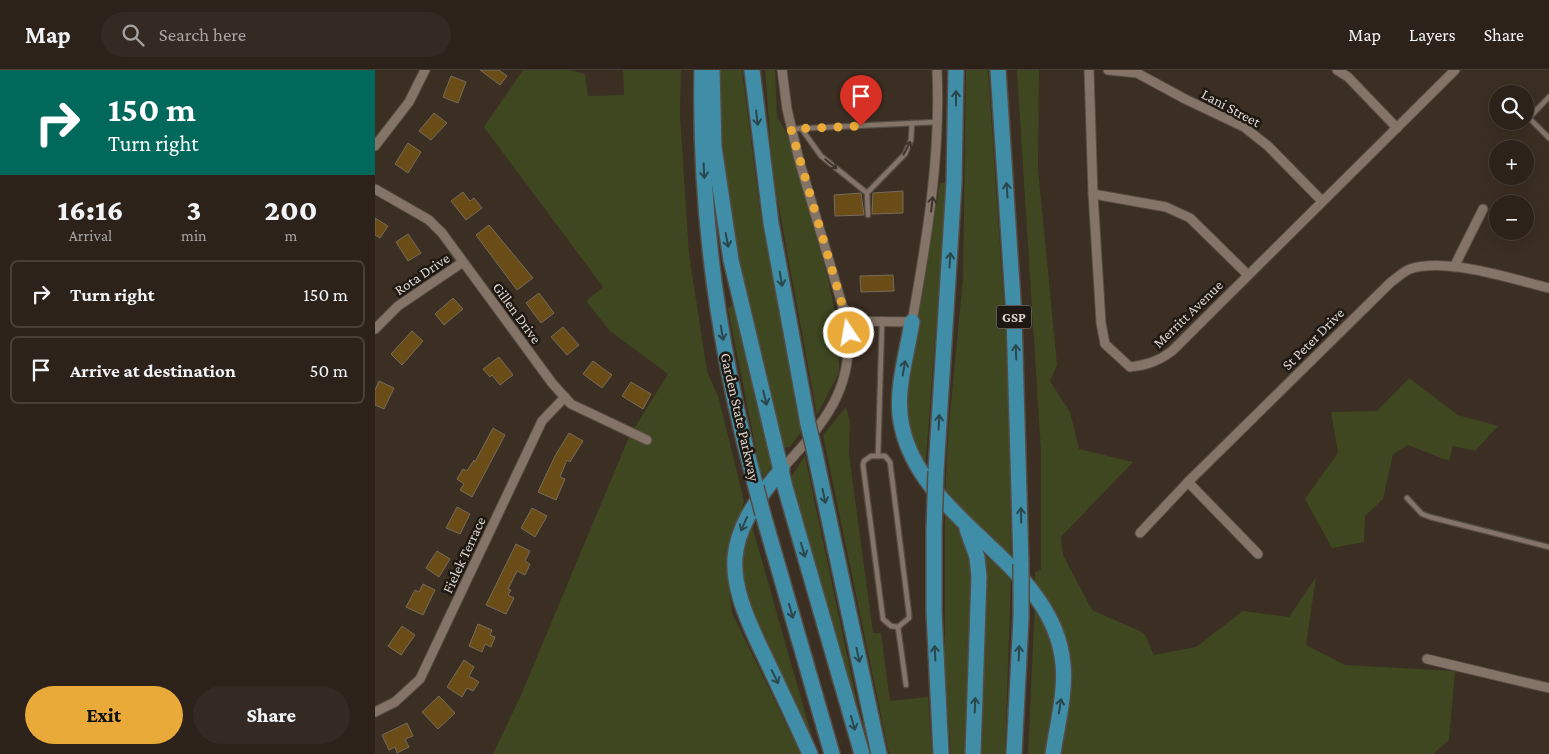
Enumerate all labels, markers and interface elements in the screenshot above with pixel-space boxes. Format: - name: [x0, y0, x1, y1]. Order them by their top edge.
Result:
- search box: [101, 12, 451, 57]
- text: Map: [25, 21, 71, 48]
- icon: search: [119, 21, 147, 49]
- text: Search here: [159, 24, 246, 45]
- text: Map: [1348, 25, 1381, 45]
- text: Layers: [1409, 25, 1456, 45]
- text: Share: [1484, 25, 1524, 45]
- pin: [840, 75, 882, 126]
- icon: arrive: [847, 82, 875, 110]
- map controls: [1489, 85, 1534, 240]
- button: search: [1489, 85, 1534, 130]
- street label: Lani Street: [1199, 86, 1264, 131]
- icon: right: [25, 90, 90, 155]
- text: 150 m: [108, 90, 196, 129]
- one-way arrow: [951, 90, 961, 106]
- one-way arrow: [752, 110, 762, 126]
- text: Turn right: [108, 131, 199, 156]
- button: +: [1489, 140, 1534, 185]
- one-way arrow: [903, 141, 912, 156]
- one-way arrow: [824, 158, 837, 169]
- one-way arrow: [700, 163, 709, 179]
- one-way arrow: [1002, 182, 1011, 198]
- text: 16:16: [58, 193, 124, 226]
- text: 3: [186, 193, 201, 226]
- text: 200: [264, 193, 317, 226]
- button: −: [1489, 195, 1534, 240]
- one-way arrow: [927, 197, 937, 213]
- text: Arrival: [69, 227, 112, 244]
- text: min: [181, 227, 207, 244]
- text: m: [284, 227, 297, 244]
- one-way arrow: [723, 232, 733, 248]
- street label: Rota Drive: [391, 250, 453, 298]
- one-way arrow: [946, 252, 955, 268]
- one-way arrow: [777, 271, 787, 287]
- street label: Merritt Avenue: [1150, 277, 1226, 351]
- street label: Gillen Drive: [490, 279, 545, 347]
- icon: right: [27, 280, 55, 308]
- text: Turn right: [70, 284, 155, 305]
- text: 150 m: [303, 284, 348, 305]
- street label: St Peter Drive: [1279, 304, 1348, 373]
- position arrow: [822, 306, 874, 358]
- road number: GSP: [997, 306, 1031, 328]
- one-way arrow: [717, 324, 727, 340]
- one-way arrow: [1011, 345, 1020, 361]
- street label: Garden State Parkway: [716, 351, 763, 483]
- icon: arrive: [27, 356, 55, 384]
- text: Arrive at destination: [70, 360, 236, 381]
- text: 50 m: [309, 360, 348, 381]
- one-way arrow: [900, 360, 910, 376]
- one-way arrow: [761, 390, 770, 406]
- one-way arrow: [935, 414, 944, 430]
- one-way arrow: [820, 488, 829, 504]
- one-way arrow: [1016, 507, 1026, 524]
- street label: Fielek Terrace: [439, 514, 489, 596]
- one-way arrow: [739, 516, 749, 531]
- one-way arrow: [799, 542, 808, 558]
- one-way arrow: [786, 603, 796, 619]
- one-way arrow: [930, 645, 940, 662]
- one-way arrow: [1015, 645, 1024, 661]
- one-way arrow: [854, 647, 863, 663]
- one-way arrow: [770, 669, 780, 684]
- button: Exit: [25, 686, 183, 744]
- button: Share: [193, 686, 350, 744]
- one-way arrow: [970, 698, 979, 714]
- one-way arrow: [1056, 698, 1066, 714]
- one-way arrow: [848, 715, 858, 731]

